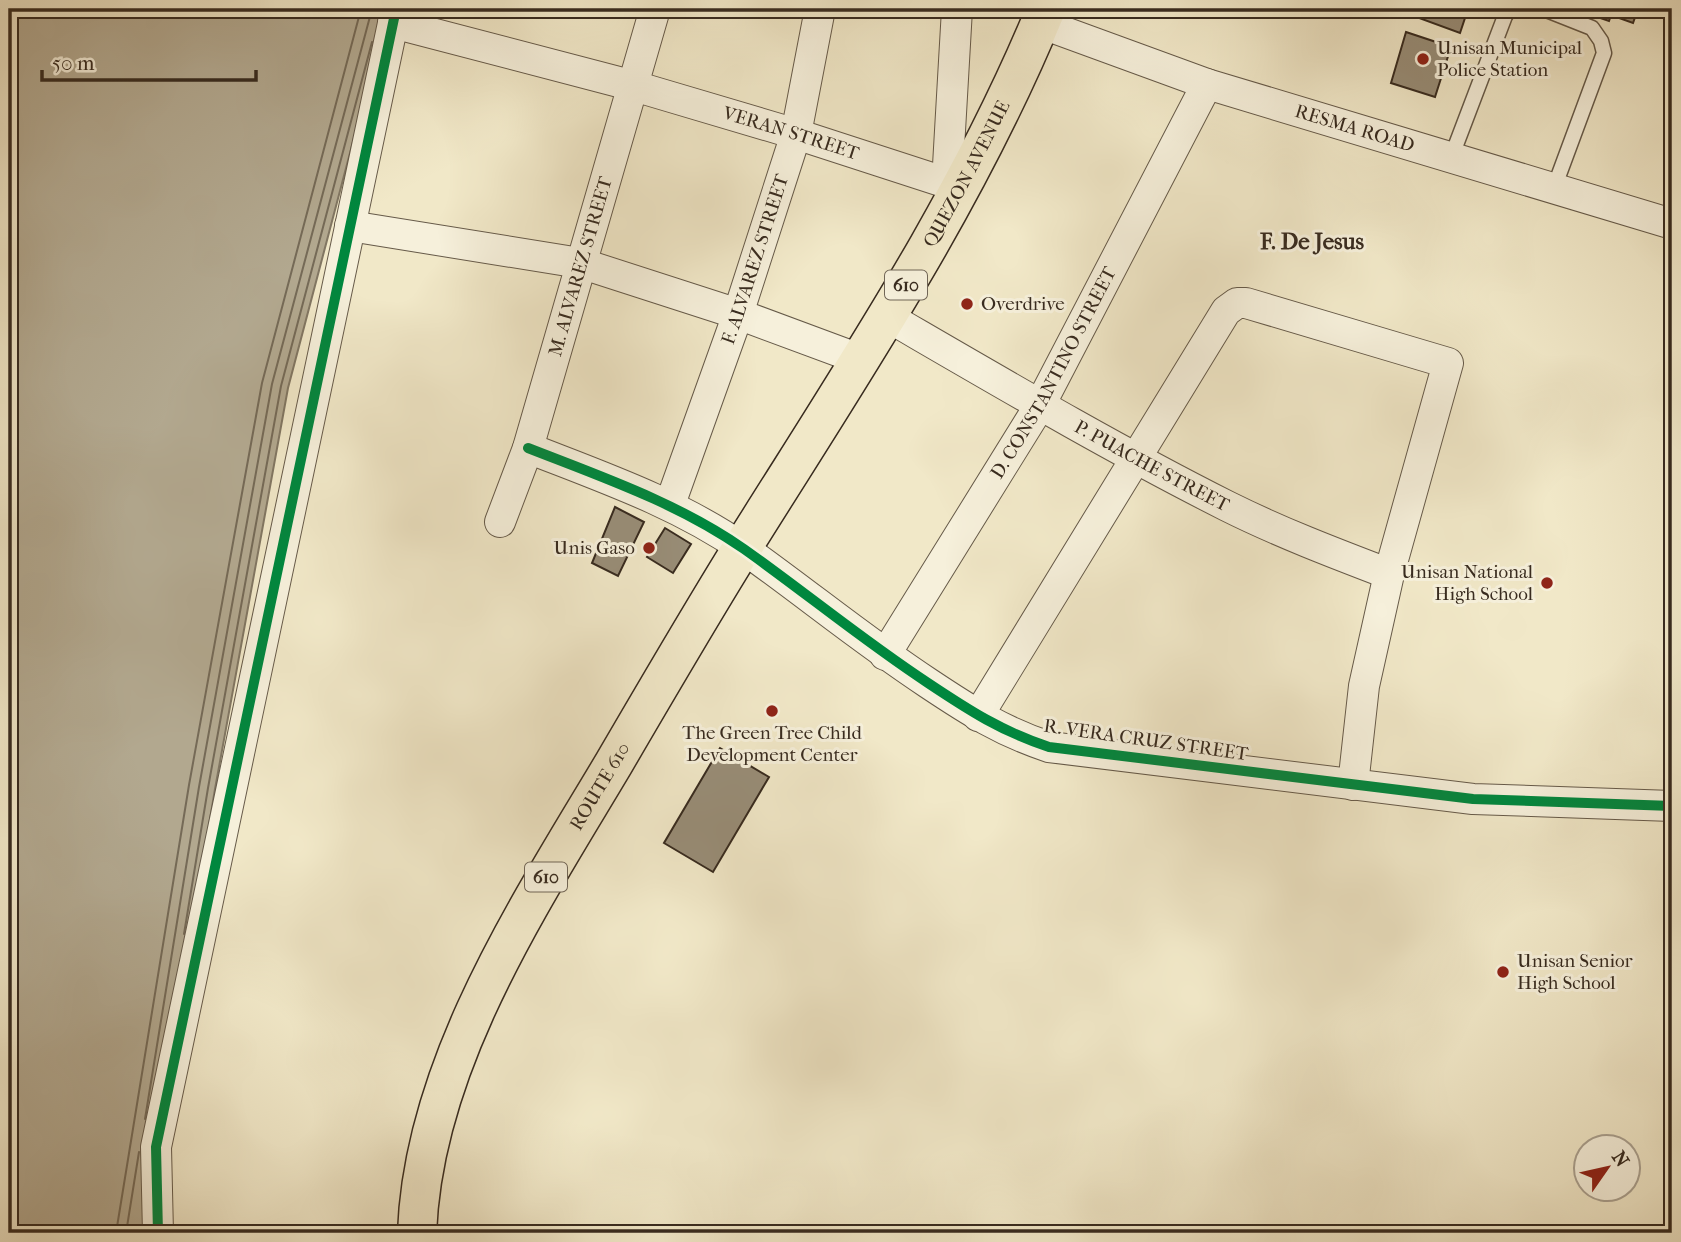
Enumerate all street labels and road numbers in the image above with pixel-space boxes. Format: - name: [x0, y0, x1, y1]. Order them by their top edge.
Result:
- street label: QUEZON AVENUE: [919, 97, 1015, 251]
- street label: RESMA ROAD: [1292, 100, 1417, 157]
- street label: VERAN STREET: [719, 102, 862, 165]
- street label: F. ALVAREZ STREET: [717, 171, 793, 348]
- street label: M. ALVAREZ STREET: [544, 174, 617, 359]
- street label: D. CONSTANTINO STREET: [986, 263, 1121, 483]
- road number: 610: [885, 270, 927, 300]
- street label: P. PUACHE STREET: [1071, 416, 1233, 516]
- street label: R. VERA CRUZ STREET: [1042, 715, 1250, 765]
- street label: ROUTE 610: [565, 738, 635, 834]
- road number: 610: [525, 862, 567, 892]

